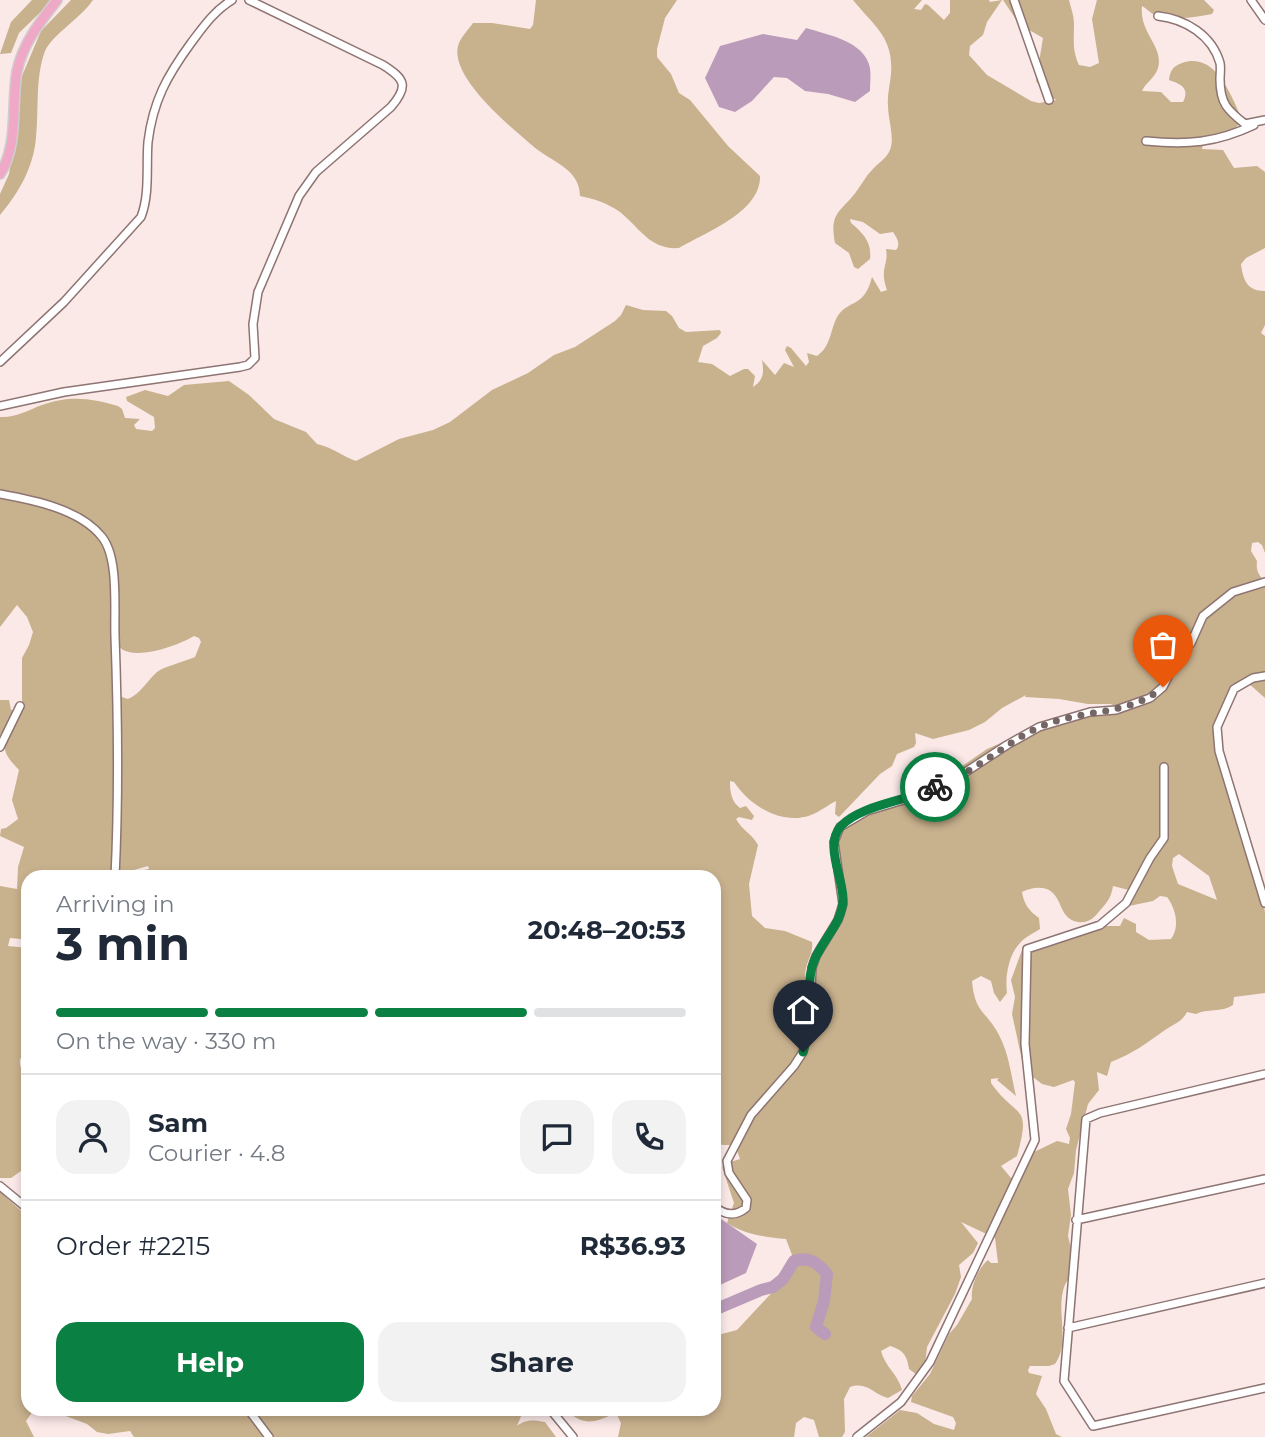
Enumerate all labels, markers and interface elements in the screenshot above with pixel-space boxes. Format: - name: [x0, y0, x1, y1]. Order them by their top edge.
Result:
- pin: [1133, 615, 1193, 687]
- icon: bag: [1144, 626, 1182, 664]
- courier: [900, 752, 970, 822]
- icon: bike: [916, 768, 954, 806]
- text: Arriving in: [56, 890, 175, 918]
- text: 20:48–20:53: [528, 914, 686, 946]
- text: 3 min: [56, 915, 190, 972]
- pin: [773, 980, 833, 1052]
- icon: home: [784, 991, 822, 1029]
- text: On the way · 330 m: [56, 1027, 276, 1055]
- button: person: [56, 1100, 130, 1174]
- button: chat: [520, 1100, 594, 1174]
- button: phone: [612, 1100, 686, 1174]
- text: Sam: [148, 1107, 208, 1139]
- text: Courier · 4.8: [148, 1139, 285, 1167]
- text: Order #2215: [56, 1230, 210, 1262]
- text: R$36.93: [580, 1230, 686, 1262]
- button: Help: [56, 1322, 364, 1402]
- button: Share: [378, 1322, 686, 1402]

